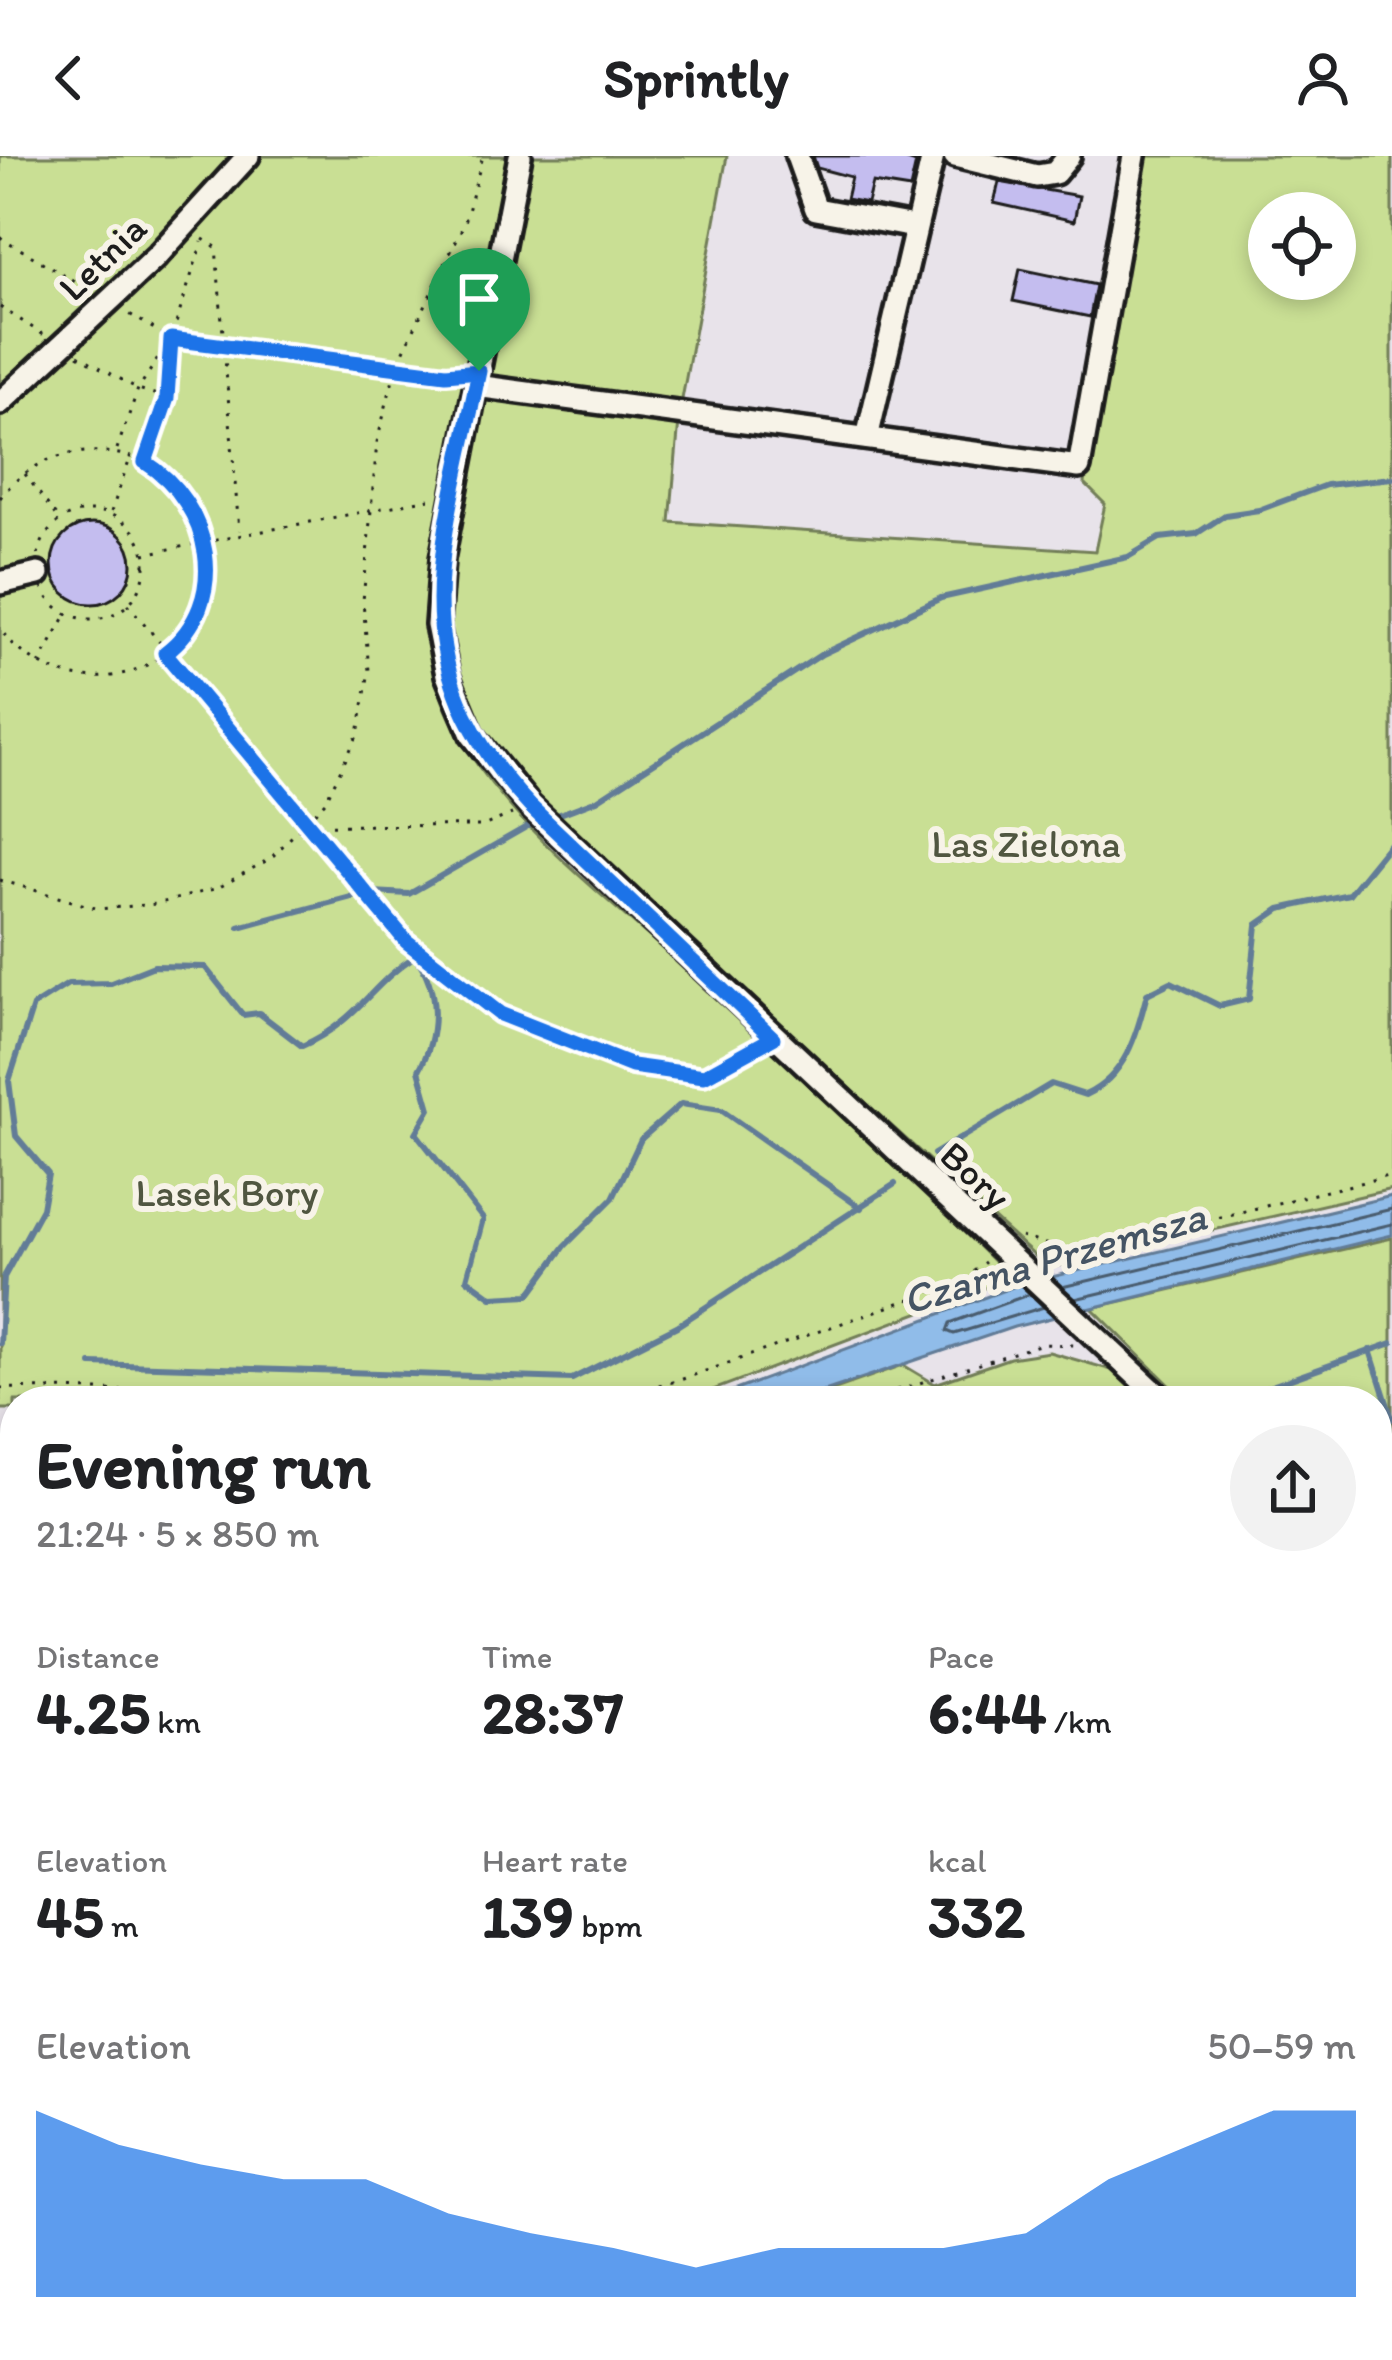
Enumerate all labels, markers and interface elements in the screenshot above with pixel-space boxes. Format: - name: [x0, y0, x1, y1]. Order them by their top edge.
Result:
- icon: back: [36, 45, 102, 111]
- icon: person: [1290, 45, 1356, 111]
- text: Sprintly: [604, 46, 788, 111]
- map controls: [1248, 192, 1356, 300]
- button: locate: [1248, 192, 1356, 300]
- street label: Letnia: [49, 204, 156, 310]
- pin: [428, 248, 530, 371]
- icon: arrive: [446, 266, 512, 332]
- park label: Las Zielona: [931, 820, 1121, 867]
- street label: Bory: [931, 1131, 1021, 1219]
- park label: Lasek Bory: [136, 1169, 318, 1216]
- water label: Czarna Przemsza: [897, 1190, 1212, 1325]
- text: Evening run: [36, 1425, 371, 1505]
- button: share: [1230, 1425, 1356, 1551]
- text: 21:24 · 5 × 850 m: [36, 1510, 320, 1557]
- text: Distance: [36, 1637, 160, 1676]
- text: Time: [482, 1637, 552, 1676]
- text: Pace: [928, 1637, 994, 1676]
- text: 4.25: [36, 1676, 150, 1748]
- text: 28:37: [482, 1676, 624, 1748]
- text: 6:44: [928, 1676, 1047, 1748]
- text: km: [150, 1702, 201, 1741]
- text: /km: [1047, 1702, 1112, 1741]
- text: Elevation: [36, 1841, 167, 1880]
- text: Heart rate: [482, 1841, 628, 1880]
- text: kcal: [928, 1841, 987, 1880]
- text: 45: [36, 1880, 104, 1952]
- text: 139: [482, 1880, 574, 1952]
- text: 332: [928, 1880, 1025, 1952]
- text: m: [104, 1906, 139, 1945]
- text: bpm: [574, 1906, 643, 1945]
- text: Elevation: [36, 2022, 191, 2069]
- text: 50–59 m: [1207, 2022, 1356, 2069]

